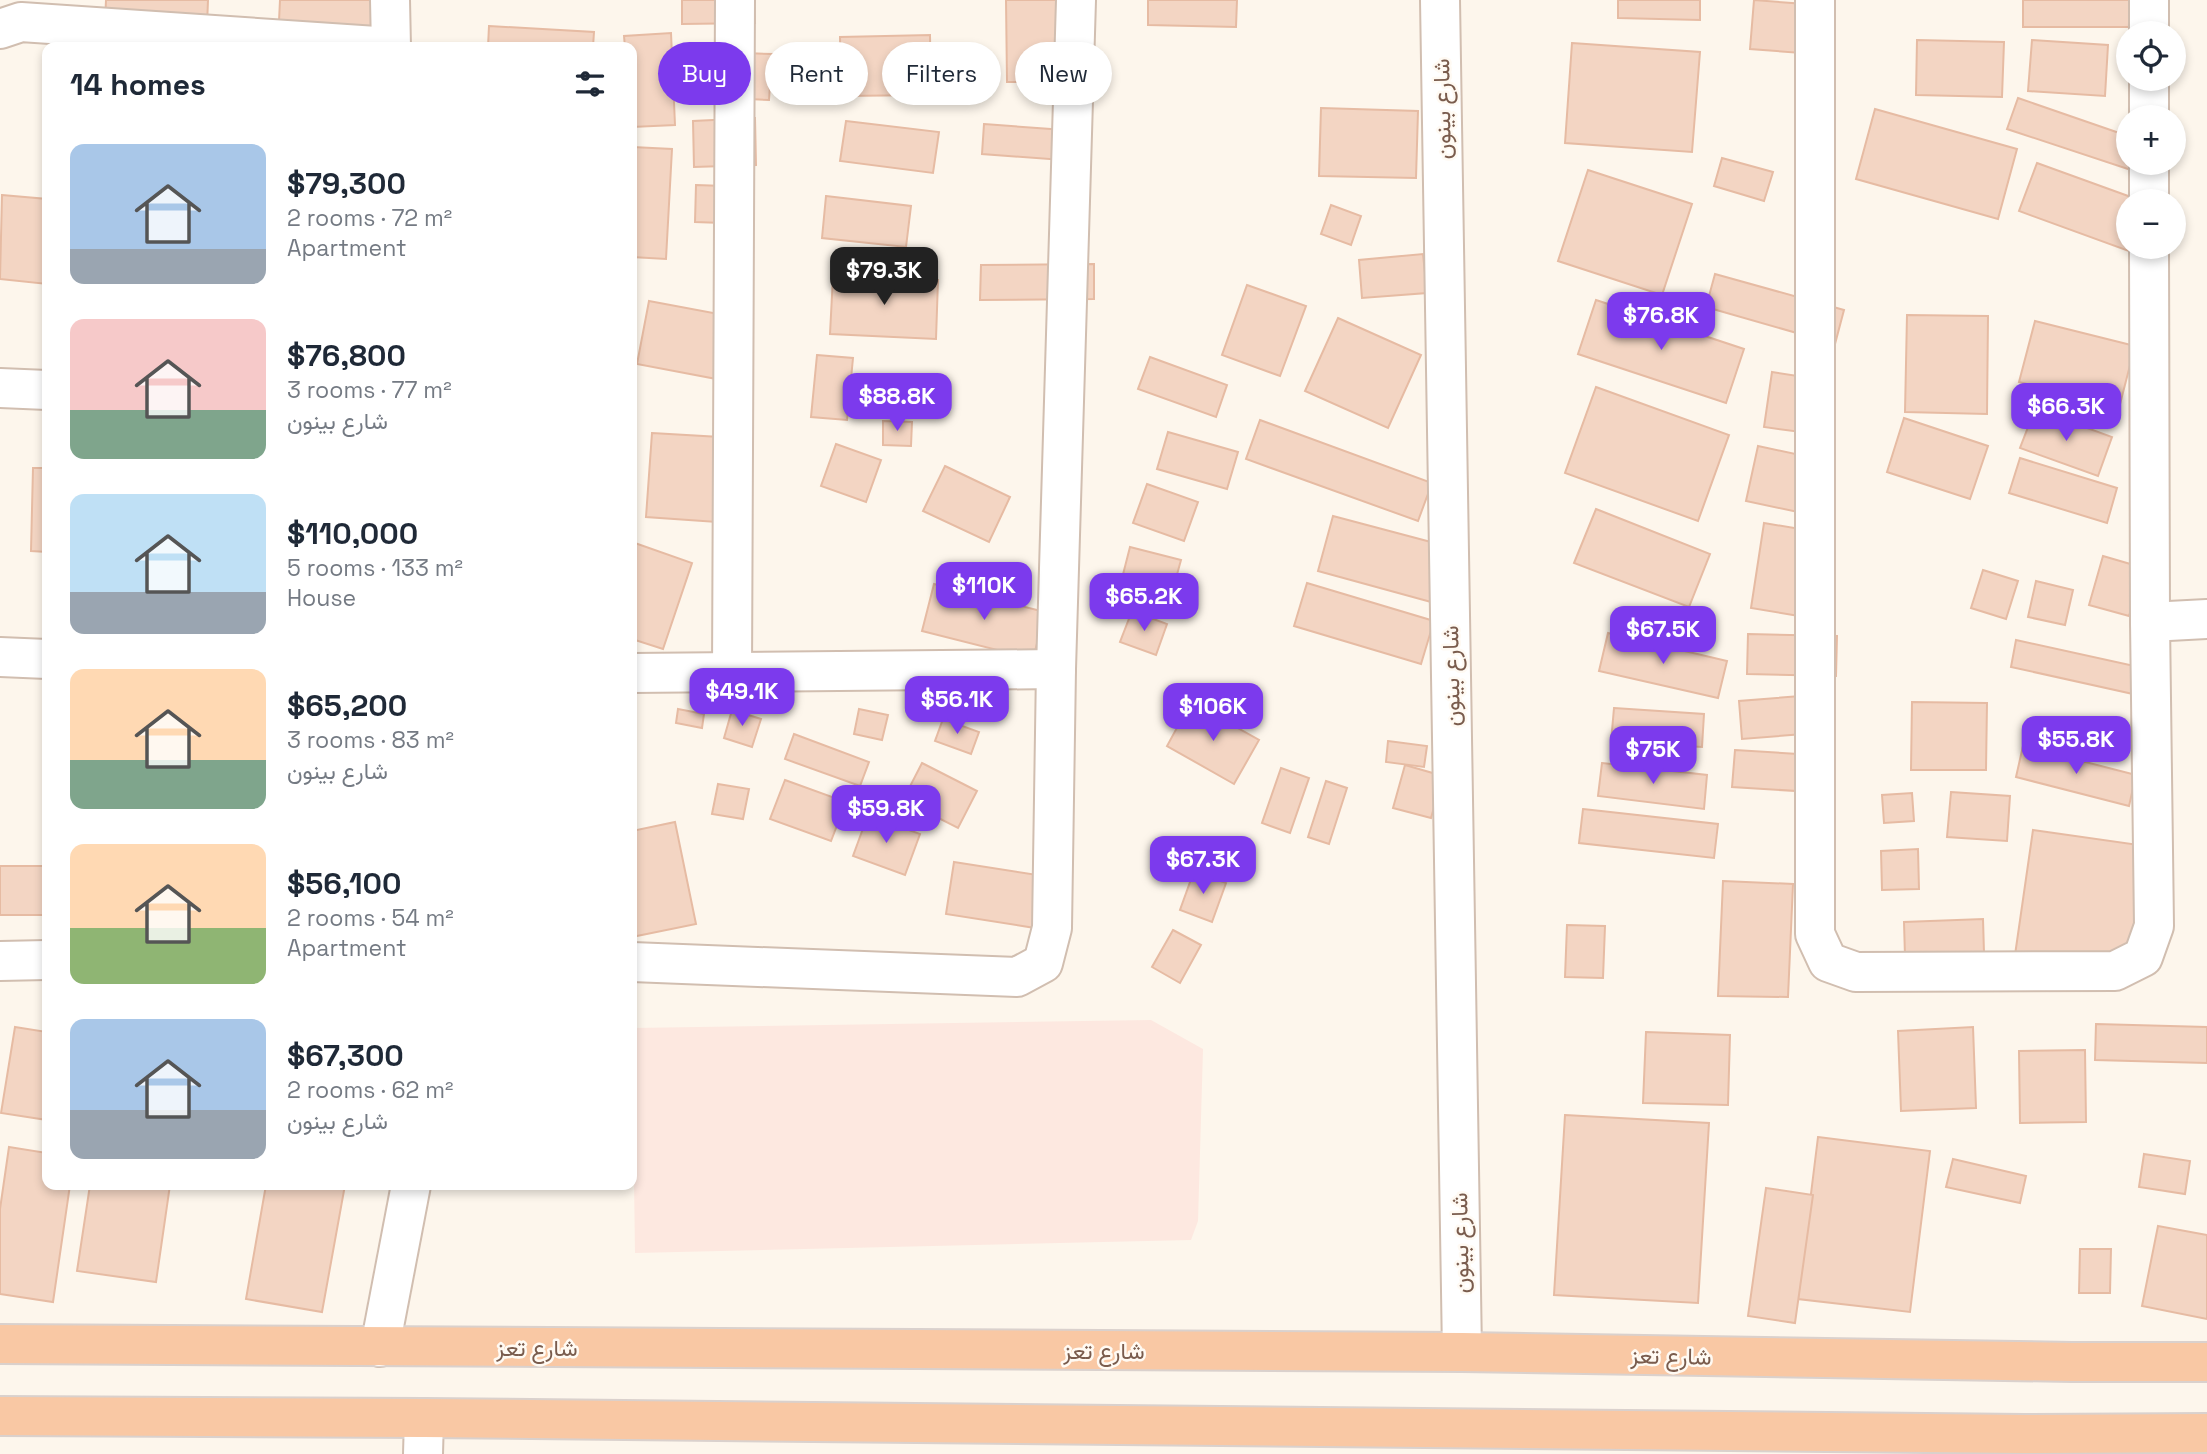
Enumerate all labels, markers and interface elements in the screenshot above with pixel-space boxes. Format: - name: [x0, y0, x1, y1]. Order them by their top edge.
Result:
- map controls: [2116, 21, 2186, 259]
- button: locate: [2116, 21, 2186, 91]
- chip: Buy: [658, 42, 751, 105]
- chip: Rent: [765, 42, 868, 105]
- chip: Filters: [882, 42, 1001, 105]
- chip: New: [1015, 42, 1112, 105]
- street label: شارع بينون: [1426, 58, 1459, 160]
- text: 14 homes: [70, 65, 206, 104]
- icon: filters: [571, 65, 609, 103]
- button: +: [2116, 105, 2186, 175]
- text: $79,300: [287, 164, 406, 203]
- icon: home: [126, 172, 210, 256]
- button: −: [2116, 189, 2186, 259]
- text: 2 rooms · 72 m²: [287, 203, 452, 233]
- text: Apartment: [287, 233, 407, 263]
- pin: $79.3K: [827, 247, 941, 307]
- text: $79.3K: [846, 255, 922, 285]
- pin: $76.8K: [1604, 292, 1718, 352]
- text: $76.8K: [1623, 300, 1699, 330]
- text: $76,800: [287, 336, 406, 375]
- icon: home: [126, 347, 210, 431]
- pin: $88.8K: [840, 374, 954, 433]
- text: 3 rooms · 77 m²: [287, 375, 452, 405]
- text: $88.8K: [859, 381, 935, 411]
- pin: $66.3K: [2009, 384, 2123, 443]
- text: $66.3K: [2027, 391, 2105, 421]
- text: شارع بينون: [287, 406, 388, 436]
- text: $110,000: [287, 514, 418, 553]
- icon: home: [126, 522, 210, 606]
- text: 5 rooms · 133 m²: [287, 553, 463, 583]
- pin: $110K: [935, 562, 1033, 622]
- text: $110K: [952, 570, 1016, 600]
- pin: $65.2K: [1087, 574, 1201, 633]
- text: $65.2K: [1106, 581, 1182, 611]
- text: House: [287, 583, 356, 613]
- pin: $67.5K: [1606, 606, 1720, 666]
- text: $67.5K: [1626, 614, 1700, 644]
- street label: شارع بينون: [1435, 625, 1468, 727]
- pin: $49.1K: [685, 668, 799, 728]
- text: $49.1K: [705, 676, 779, 706]
- pin: $56.1K: [900, 676, 1014, 736]
- text: $56.1K: [921, 684, 993, 714]
- pin: $106K: [1164, 684, 1262, 743]
- text: $65,200: [287, 686, 407, 725]
- text: $106K: [1179, 691, 1247, 721]
- icon: home: [126, 697, 210, 781]
- pin: $55.8K: [2019, 716, 2133, 776]
- text: $55.8K: [2038, 724, 2114, 754]
- text: 3 rooms · 83 m²: [287, 725, 454, 755]
- pin: $75K: [1612, 726, 1694, 786]
- text: $75K: [1626, 734, 1680, 764]
- text: شارع بينون: [287, 756, 388, 786]
- pin: $59.8K: [829, 786, 943, 845]
- text: $59.8K: [848, 793, 924, 823]
- pin: $67.3K: [1146, 836, 1260, 896]
- text: $67.3K: [1166, 844, 1240, 874]
- text: $56,100: [287, 864, 401, 903]
- icon: home: [126, 872, 210, 956]
- text: 2 rooms · 54 m²: [287, 903, 454, 933]
- text: Apartment: [287, 933, 407, 963]
- text: $67,300: [287, 1036, 404, 1075]
- icon: home: [126, 1047, 210, 1131]
- text: 2 rooms · 62 m²: [287, 1075, 453, 1105]
- text: شارع بينون: [287, 1106, 388, 1136]
- street label: شارع بينون: [1444, 1192, 1477, 1294]
- street label: شارع تعز: [495, 1333, 578, 1364]
- street label: شارع تعز: [1062, 1336, 1145, 1367]
- street label: شارع تعز: [1629, 1340, 1712, 1373]

